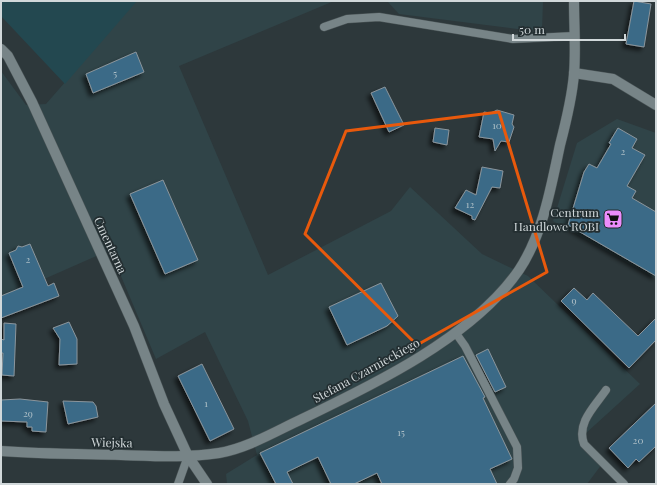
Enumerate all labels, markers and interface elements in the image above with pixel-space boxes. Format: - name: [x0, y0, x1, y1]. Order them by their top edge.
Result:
- scale bar: [513, 16, 625, 42]
- text: 50 m: [519, 21, 545, 37]
- house number: 5: [113, 66, 117, 80]
- house number: 10: [492, 118, 502, 132]
- house number: 2: [621, 144, 626, 158]
- house number: 12: [466, 197, 474, 211]
- place label: Centrum Handlowe ROBI: [514, 204, 599, 234]
- supermarket icon: Centrum Handlowe ROBI: [602, 208, 624, 230]
- street label: Cmentarna: [91, 214, 131, 276]
- house number: 2: [26, 252, 31, 266]
- house number: 9: [571, 293, 577, 307]
- street label: Stefana Czarnieckiego: [310, 334, 423, 406]
- house number: 1: [204, 396, 208, 410]
- house number: 29: [23, 406, 33, 420]
- house number: 15: [397, 425, 405, 439]
- house number: 20: [633, 433, 643, 447]
- street label: Wiejska: [90, 434, 133, 450]

